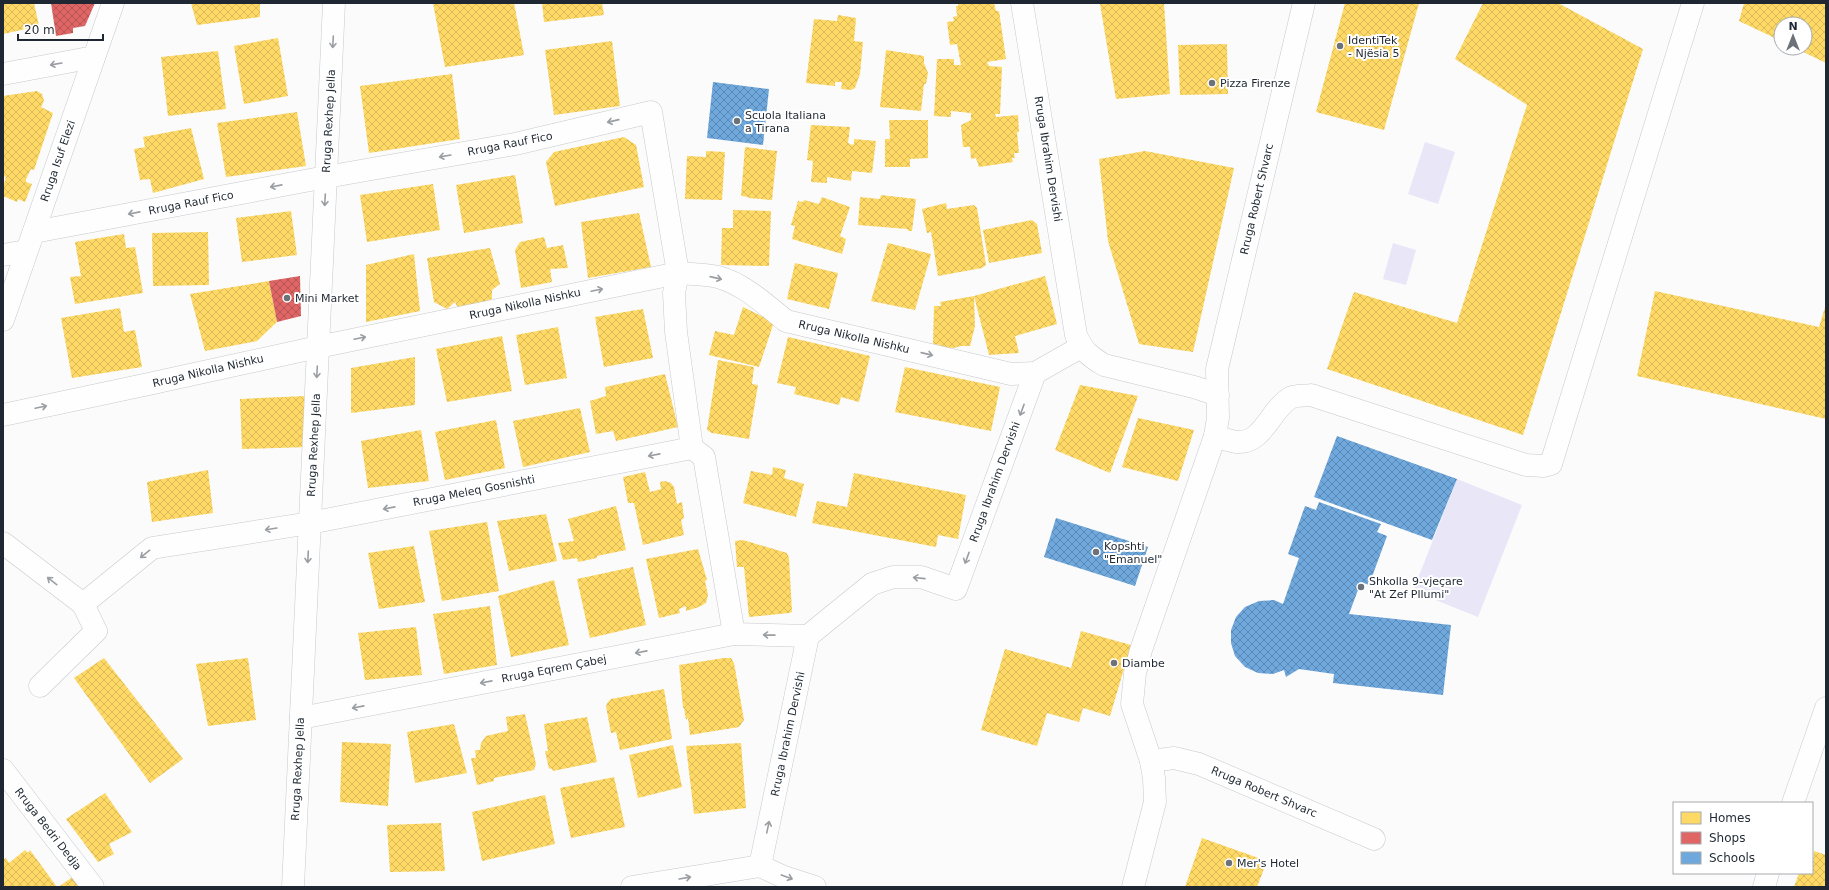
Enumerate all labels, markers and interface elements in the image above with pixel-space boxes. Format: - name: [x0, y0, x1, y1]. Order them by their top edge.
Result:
- scale bar: [18, 16, 103, 42]
- north arrow: [1773, 16, 1813, 56]
- text: N: [1788, 20, 1798, 33]
- text: 20 m: [24, 23, 55, 37]
- place label: IdentiTek - Njësia 5: [1348, 34, 1400, 60]
- one-way arrow: [329, 35, 336, 48]
- marker: IdentiTek - Njësia 5: [1335, 41, 1345, 51]
- one-way arrow: [50, 60, 63, 68]
- street label: Rruga Rexhep Jella: [320, 69, 338, 173]
- place label: Pizza Firenze: [1220, 77, 1291, 90]
- marker: Pizza Firenze: [1207, 78, 1217, 88]
- street label: Rruga Ibrahim Dervishi: [1032, 95, 1064, 223]
- place label: Scuola Italiana a Tirana: [745, 109, 826, 135]
- marker: Scuola Italiana a Tirana: [732, 116, 742, 126]
- one-way arrow: [607, 118, 620, 125]
- street label: Rruga Isuf Elezi: [38, 119, 78, 203]
- street label: Rruga Rauf Fico: [466, 129, 554, 159]
- street label: Rruga Robert Shvarc: [1238, 142, 1276, 256]
- one-way arrow: [439, 153, 452, 161]
- one-way arrow: [270, 183, 283, 191]
- street label: Rruga Rauf Fico: [147, 188, 235, 218]
- one-way arrow: [322, 193, 329, 206]
- one-way arrow: [128, 210, 141, 218]
- one-way arrow: [709, 274, 722, 282]
- one-way arrow: [590, 285, 603, 293]
- street label: Rruga Nikolla Nishku: [468, 286, 582, 322]
- place label: Mini Market: [295, 292, 360, 305]
- marker: Mini Market: [282, 293, 292, 303]
- street label: Rruga Nikolla Nishku: [797, 318, 911, 356]
- one-way arrow: [353, 334, 366, 342]
- one-way arrow: [920, 351, 933, 359]
- street label: Rruga Nikolla Nishku: [151, 352, 265, 390]
- one-way arrow: [313, 365, 321, 378]
- street label: Rruga Rexhep Jella: [305, 393, 323, 497]
- one-way arrow: [34, 402, 47, 410]
- one-way arrow: [1017, 403, 1025, 415]
- street label: Rruga Ibrahim Dervishi: [967, 420, 1023, 544]
- one-way arrow: [648, 452, 661, 460]
- street label: Rruga Meleq Gosnishti: [412, 473, 536, 509]
- one-way arrow: [383, 504, 396, 512]
- one-way arrow: [265, 525, 278, 533]
- place label: Kopshti "Emanuel": [1104, 540, 1162, 566]
- marker: Kopshti "Emanuel": [1091, 547, 1101, 557]
- one-way arrow: [139, 549, 150, 558]
- one-way arrow: [305, 550, 312, 563]
- one-way arrow: [963, 552, 971, 564]
- one-way arrow: [912, 574, 925, 582]
- place label: Shkolla 9-vjeçare "At Zef Pllumi": [1369, 575, 1463, 601]
- one-way arrow: [47, 576, 58, 585]
- marker: Shkolla 9-vjeçare "At Zef Pllumi": [1356, 582, 1366, 592]
- one-way arrow: [763, 631, 776, 639]
- one-way arrow: [635, 648, 648, 656]
- street label: Rruga Eqrem Çabej: [500, 652, 608, 686]
- place label: Diambe: [1122, 657, 1165, 670]
- marker: Diambe: [1109, 658, 1119, 668]
- street label: Rruga Ibrahim Dervishi: [768, 670, 808, 798]
- one-way arrow: [480, 678, 493, 686]
- one-way arrow: [352, 703, 365, 711]
- street label: Rruga Rexhep Jella: [289, 717, 307, 821]
- street label: Rruga Robert Shvarc: [1209, 764, 1319, 820]
- street label: Rruga Bedri Dedja: [12, 785, 84, 873]
- legend: [1673, 802, 1813, 874]
- text: Homes: [1709, 811, 1751, 825]
- one-way arrow: [764, 821, 772, 834]
- text: Shops: [1709, 831, 1745, 845]
- text: Schools: [1709, 851, 1755, 865]
- place label: Mer's Hotel: [1237, 857, 1299, 870]
- marker: Mer's Hotel: [1224, 858, 1234, 868]
- one-way arrow: [678, 874, 691, 882]
- one-way arrow: [781, 874, 793, 882]

